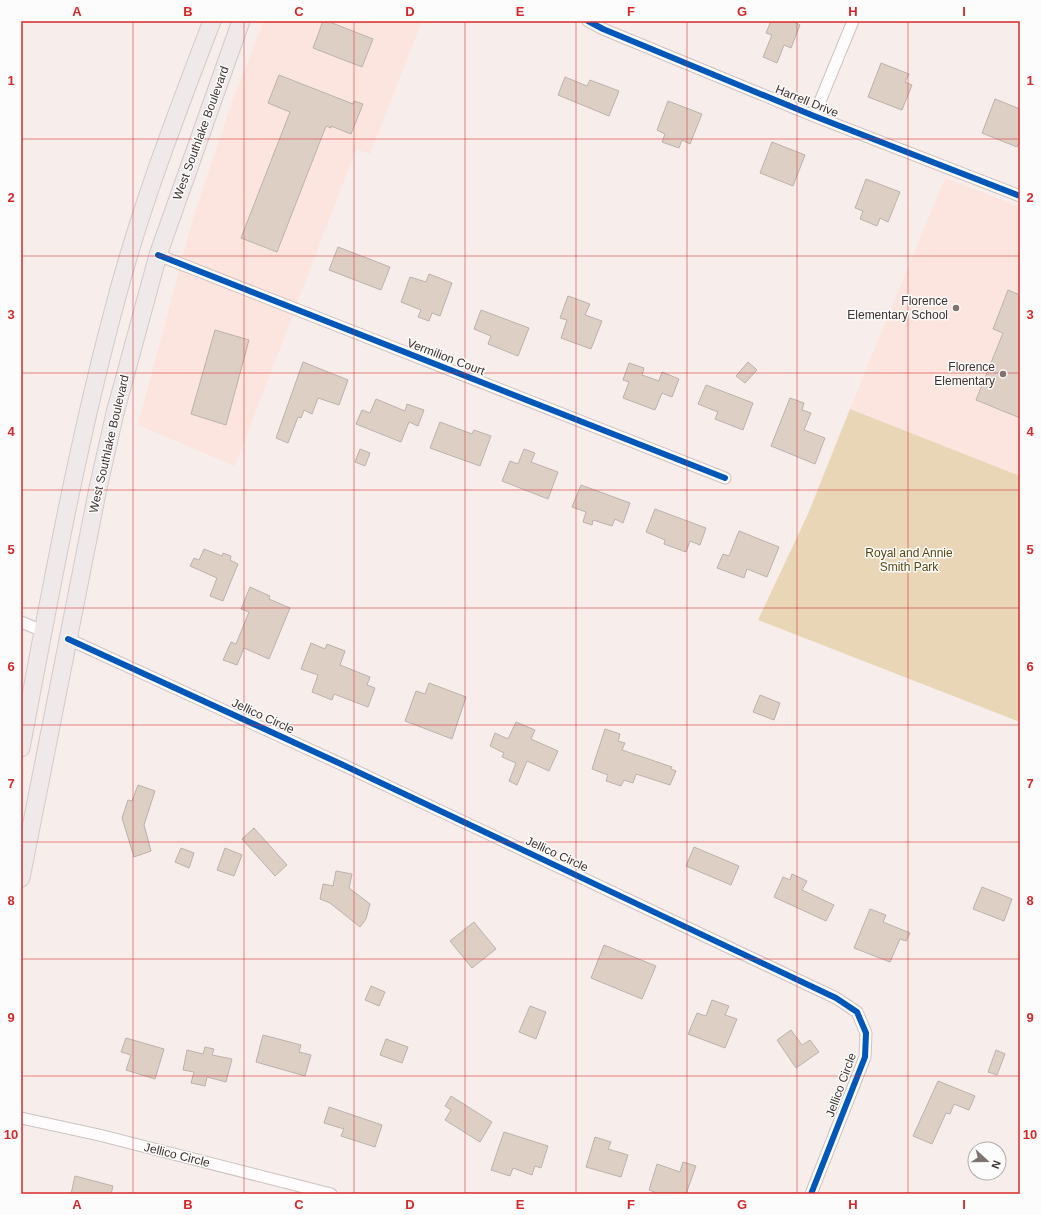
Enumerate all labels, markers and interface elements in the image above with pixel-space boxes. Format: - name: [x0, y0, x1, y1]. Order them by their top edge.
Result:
- text: A: [72, 4, 82, 19]
- text: B: [183, 4, 193, 19]
- text: C: [294, 4, 304, 19]
- text: D: [405, 4, 415, 19]
- text: E: [516, 4, 525, 19]
- text: F: [627, 4, 635, 19]
- text: G: [737, 4, 747, 19]
- text: H: [848, 4, 858, 19]
- text: I: [962, 4, 966, 19]
- street label: West Southlake Boulevard: [170, 64, 232, 202]
- text: 1: [7, 73, 15, 88]
- text: 1: [1026, 73, 1034, 88]
- street label: Harrell Drive: [773, 82, 841, 120]
- text: 2: [7, 190, 15, 205]
- text: 2: [1026, 190, 1034, 205]
- place label: Florence Elementary School: [847, 294, 948, 322]
- marker: Florence Elementary School: [951, 303, 961, 313]
- text: 3: [7, 307, 15, 322]
- text: 3: [1026, 307, 1034, 322]
- street label: Vermilion Court: [405, 336, 487, 378]
- place label: Florence Elementary: [934, 360, 995, 388]
- marker: Florence Elementary: [998, 369, 1008, 379]
- street label: West Southlake Boulevard: [86, 374, 132, 514]
- text: 4: [7, 424, 15, 439]
- text: 4: [1026, 424, 1034, 439]
- text: 5: [7, 542, 15, 557]
- text: 5: [1026, 542, 1034, 557]
- park label: Royal and Annie Smith Park: [865, 546, 953, 574]
- text: 6: [7, 659, 15, 674]
- text: 6: [1026, 659, 1034, 674]
- street label: Jellico Circle: [230, 695, 297, 737]
- text: 7: [7, 776, 15, 791]
- text: 7: [1026, 776, 1034, 791]
- street label: Jellico Circle: [524, 833, 591, 875]
- text: 8: [7, 893, 15, 908]
- text: 8: [1026, 893, 1034, 908]
- text: 9: [7, 1010, 15, 1025]
- text: 9: [1026, 1010, 1034, 1025]
- street label: Jellico Circle: [823, 1051, 859, 1119]
- text: 10: [4, 1127, 18, 1142]
- text: 10: [1023, 1127, 1037, 1142]
- street label: Jellico Circle: [143, 1140, 212, 1170]
- north arrow: [967, 1141, 1007, 1181]
- text: N: [989, 1159, 1003, 1170]
- text: A: [72, 1197, 82, 1212]
- text: B: [183, 1197, 193, 1212]
- text: C: [294, 1197, 304, 1212]
- text: D: [405, 1197, 415, 1212]
- text: E: [516, 1197, 525, 1212]
- text: F: [627, 1197, 635, 1212]
- text: G: [737, 1197, 747, 1212]
- text: H: [848, 1197, 858, 1212]
- text: I: [962, 1197, 966, 1212]

